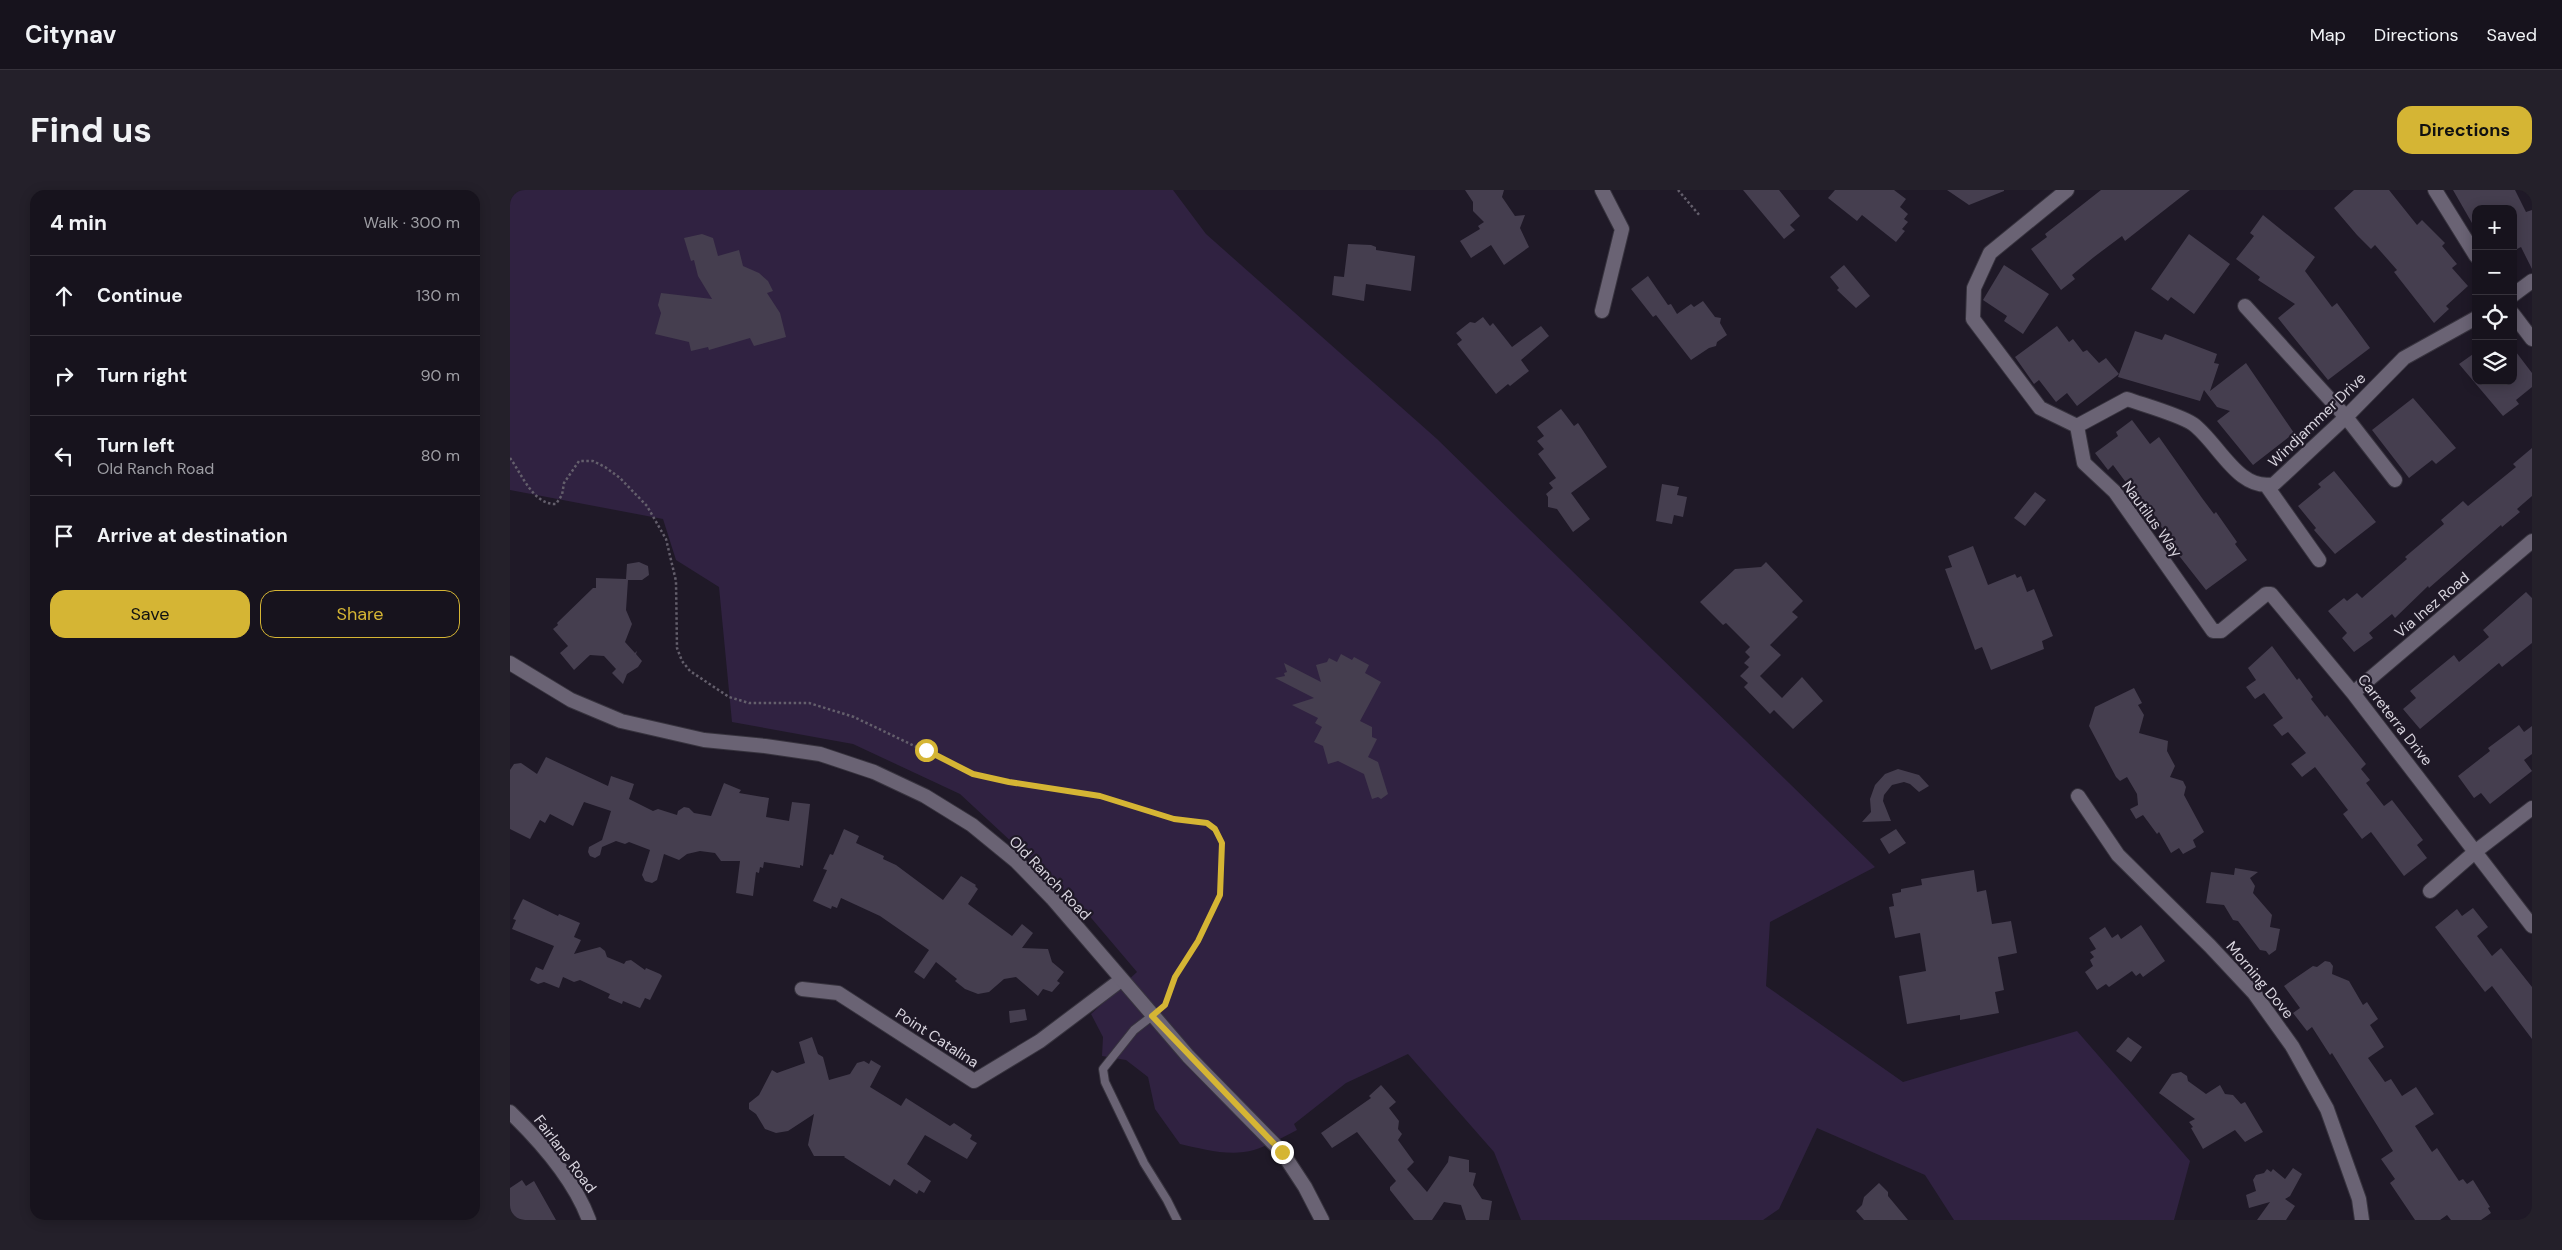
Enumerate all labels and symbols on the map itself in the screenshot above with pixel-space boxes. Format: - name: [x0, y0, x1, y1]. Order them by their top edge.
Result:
- street label: Windjammer Drive: [2264, 368, 2370, 472]
- street label: Nautilus Way: [2117, 477, 2187, 562]
- street label: Via Inez Road: [2390, 568, 2474, 642]
- street label: Carreterra Drive: [2353, 670, 2437, 770]
- route start: [915, 739, 938, 762]
- street label: Old Ranch Road: [1005, 832, 1095, 924]
- street label: Morning Dove: [2222, 937, 2298, 1023]
- street label: Point Catalina: [891, 1004, 983, 1072]
- street label: Fairlane Road: [529, 1111, 601, 1197]
- route end: [1271, 1141, 1294, 1164]

